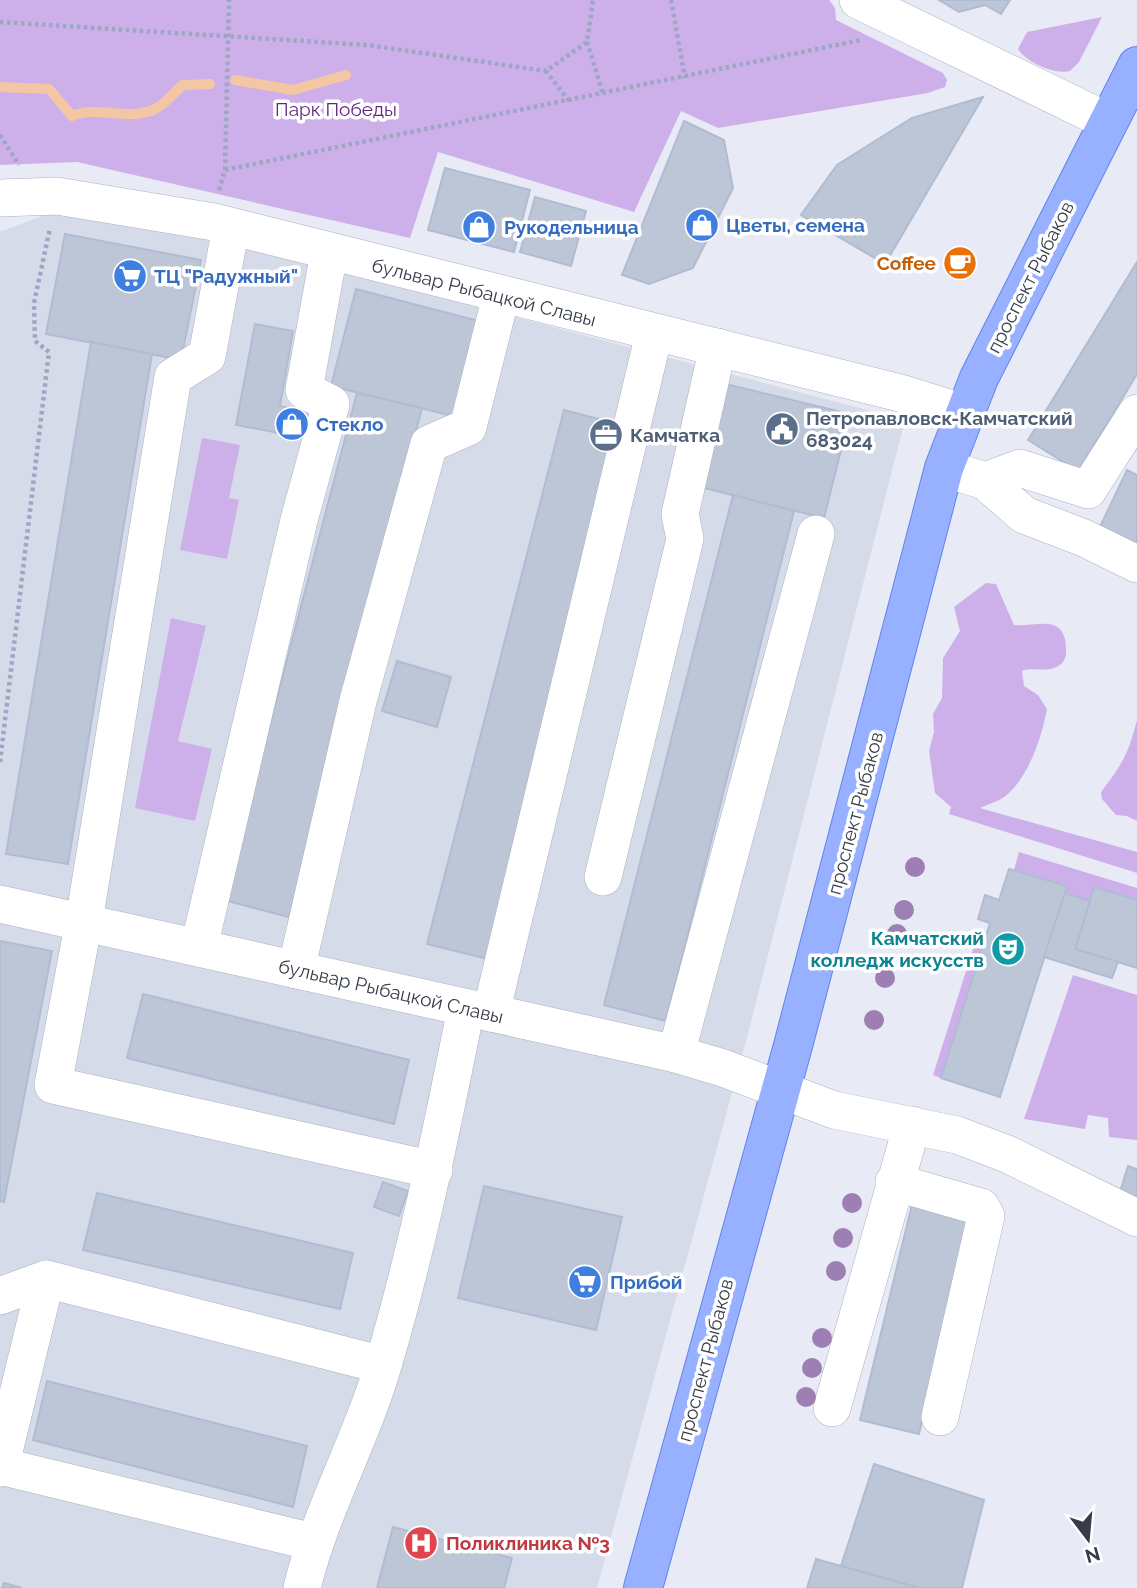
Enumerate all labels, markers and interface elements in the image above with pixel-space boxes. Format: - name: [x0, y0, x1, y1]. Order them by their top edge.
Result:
- park label: Парк Победы: [275, 98, 397, 120]
- street label: проспект Рыбаков: [982, 197, 1078, 357]
- shop icon: Цветы, семена: [683, 206, 721, 244]
- shop icon: Рукодельница: [460, 208, 498, 246]
- place label: Цветы, семена: [726, 214, 865, 236]
- place label: Рукодельница: [504, 216, 639, 238]
- cafe icon: Coffee: [941, 244, 979, 282]
- place label: Coffee: [877, 252, 936, 274]
- street label: бульвар Рыбацкой Славы: [370, 253, 598, 331]
- supermarket icon: ТЦ "Радужный": [111, 257, 149, 295]
- place label: ТЦ "Радужный": [154, 265, 298, 287]
- shop icon: Стекло: [273, 405, 311, 443]
- place label: Петропавловск-Камчатский 683024: [806, 407, 1073, 451]
- public building icon: Петропавловск-Камчатский 683024: [763, 410, 801, 448]
- place label: Стекло: [316, 413, 384, 435]
- office icon: Камчатка: [587, 416, 625, 454]
- place label: Камчатка: [630, 424, 720, 446]
- street label: проспект Рыбаков: [823, 729, 887, 897]
- place label: Камчатский колледж искусств: [810, 927, 984, 971]
- theatre icon: Камчатский колледж искусств: [989, 930, 1027, 968]
- street label: бульвар Рыбацкой Славы: [276, 954, 506, 1028]
- supermarket icon: Прибой: [566, 1263, 604, 1301]
- place label: Прибой: [610, 1271, 683, 1293]
- street label: проспект Рыбаков: [673, 1276, 737, 1444]
- north arrow: [1053, 1504, 1123, 1574]
- hospital icon: Поликлиника №3: [402, 1524, 440, 1562]
- place label: Поликлиника №3: [446, 1532, 610, 1554]
- text: N: [1083, 1543, 1103, 1568]

